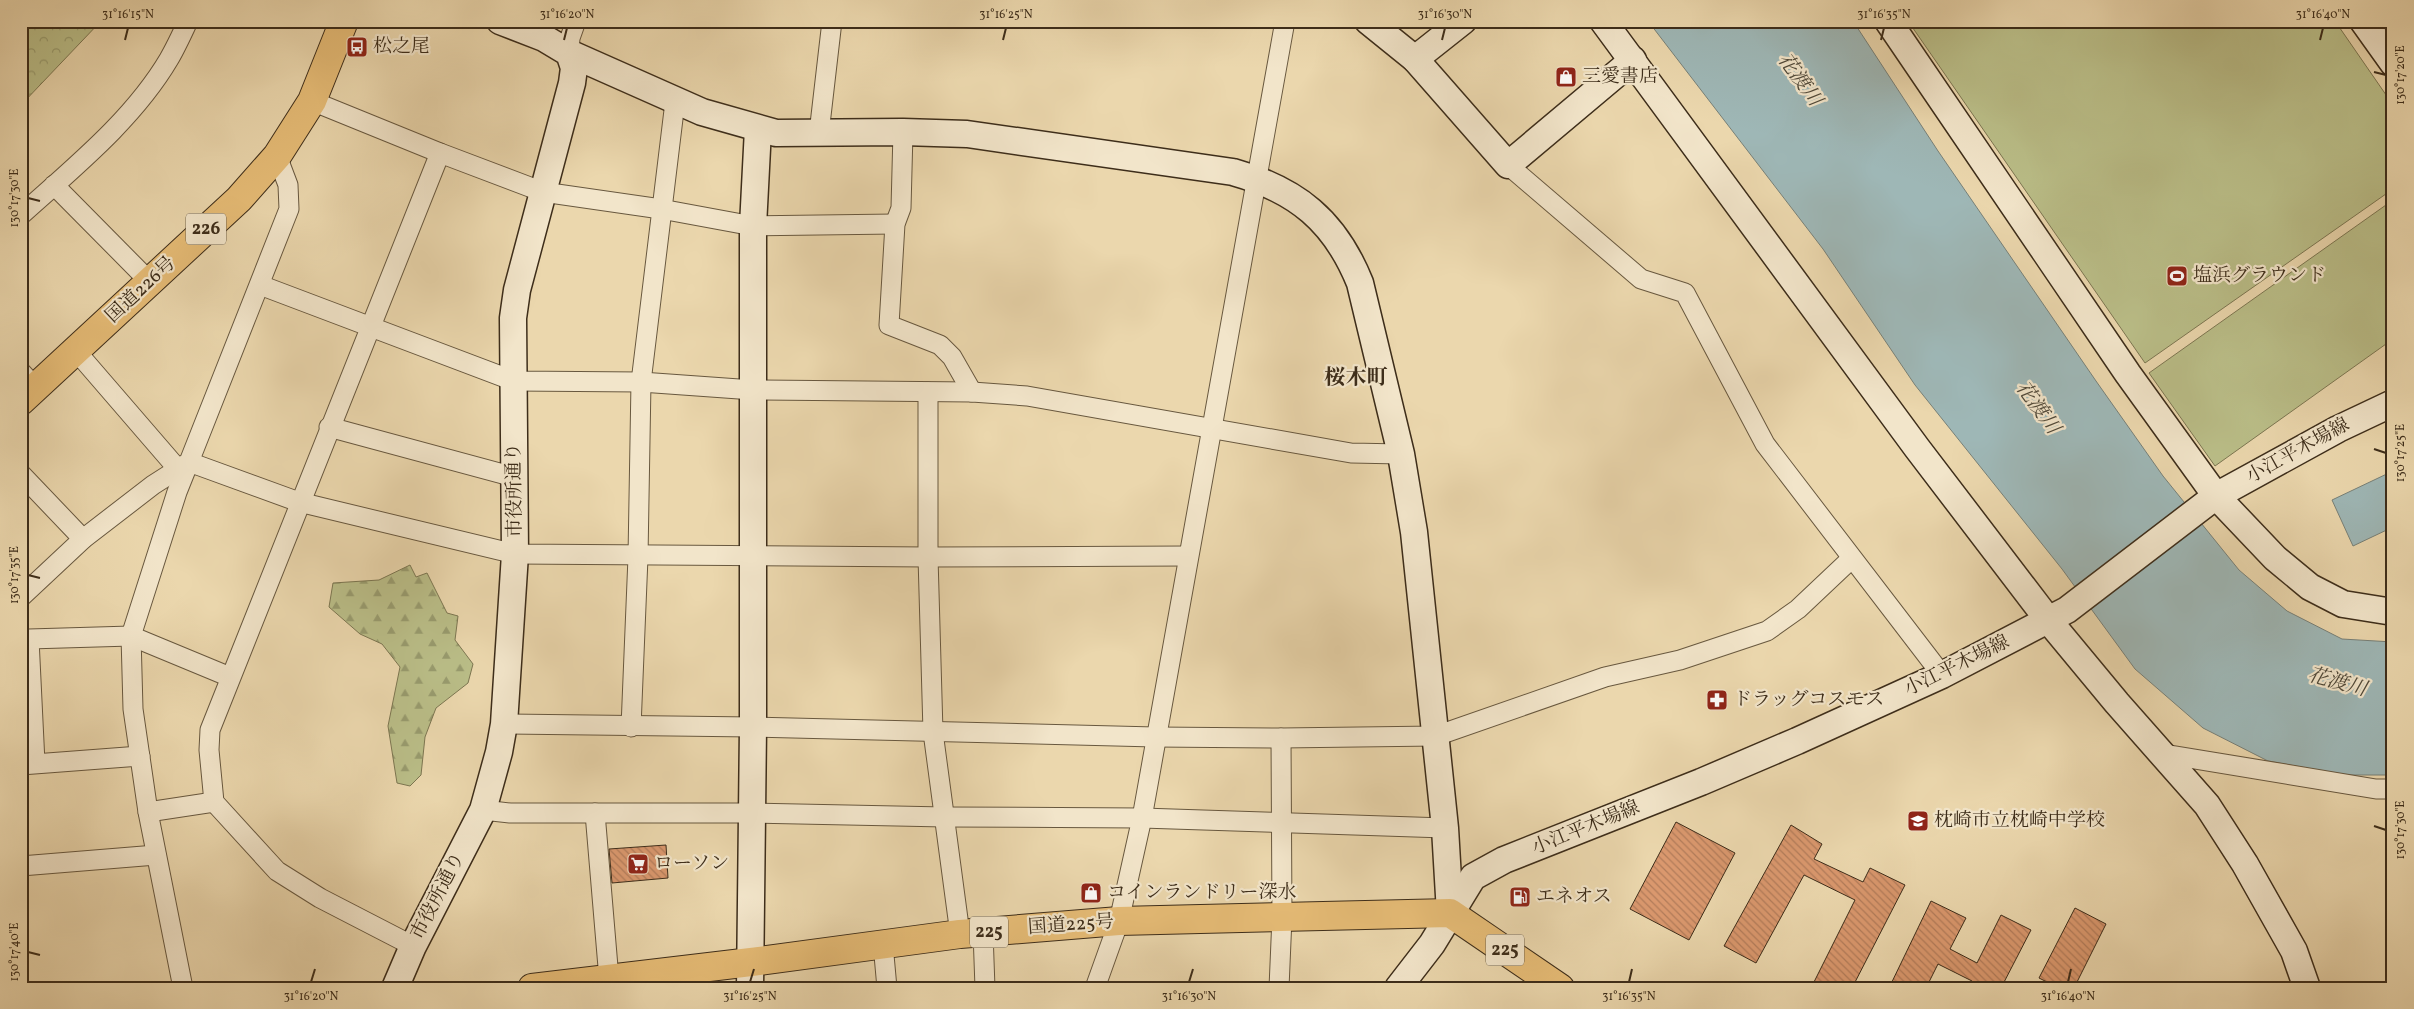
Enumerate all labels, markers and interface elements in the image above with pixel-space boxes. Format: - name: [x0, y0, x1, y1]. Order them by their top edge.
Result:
- text: 31°16'15"N: [102, 7, 154, 23]
- text: 31°16'20"N: [540, 7, 594, 23]
- text: 31°16'25"N: [979, 7, 1033, 23]
- text: 31°16'30"N: [1418, 7, 1472, 23]
- text: 31°16'35"N: [1857, 7, 1911, 23]
- text: 31°16'40"N: [2296, 7, 2350, 23]
- place label: 松之尾: [373, 34, 430, 60]
- bus stop icon: 松之尾: [345, 35, 369, 59]
- text: 130°17'20"E: [2393, 45, 2409, 105]
- water label: 花渡川: [1770, 48, 1829, 114]
- place label: 三愛書店: [1582, 64, 1658, 90]
- shop icon: 三愛書店: [1554, 65, 1578, 89]
- text: 130°17'30"E: [7, 168, 23, 228]
- road number: 226: [186, 213, 226, 244]
- street label: 国道226号: [100, 251, 182, 329]
- place label: 塩浜グラウンド: [2193, 263, 2326, 289]
- sports icon: 塩浜グラウンド: [2165, 264, 2189, 288]
- district label: 桜木町: [1325, 364, 1388, 393]
- water label: 花渡川: [2008, 376, 2067, 442]
- street label: 小江平木場線: [2242, 412, 2354, 490]
- text: 130°17'25"E: [2393, 424, 2409, 482]
- street label: 市役所通り: [501, 442, 529, 538]
- text: 130°17'35"E: [7, 546, 23, 604]
- street label: 小江平木場線: [1900, 629, 2014, 703]
- water label: 花渡川: [2304, 662, 2372, 705]
- place label: ドラッグコスモス: [1733, 687, 1884, 713]
- pharmacy icon: ドラッグコスモス: [1705, 688, 1729, 712]
- street label: 小江平木場線: [1528, 795, 1644, 861]
- text: 130°17'30"E: [2393, 800, 2409, 860]
- place label: 枕崎市立枕崎中学校: [1934, 808, 2105, 834]
- school or university icon: 枕崎市立枕崎中学校: [1906, 809, 1930, 833]
- street label: 市役所通り: [405, 848, 471, 944]
- place label: ローソン: [654, 851, 729, 877]
- supermarket icon: ローソン: [626, 852, 650, 876]
- place label: コインランドリー深水: [1107, 880, 1296, 906]
- shop icon: コインランドリー深水: [1079, 881, 1103, 905]
- place label: エネオス: [1536, 884, 1612, 910]
- fuel station icon: エネオス: [1508, 885, 1532, 909]
- street label: 国道225号: [1027, 909, 1115, 941]
- road number: 225: [970, 916, 1008, 948]
- text: 130°17'40"E: [7, 922, 23, 982]
- road number: 225: [1486, 934, 1524, 966]
- text: 31°16'20"N: [284, 989, 338, 1005]
- text: 31°16'25"N: [723, 989, 777, 1005]
- text: 31°16'30"N: [1162, 989, 1216, 1005]
- text: 31°16'35"N: [1602, 989, 1656, 1005]
- text: 31°16'40"N: [2041, 989, 2095, 1005]

